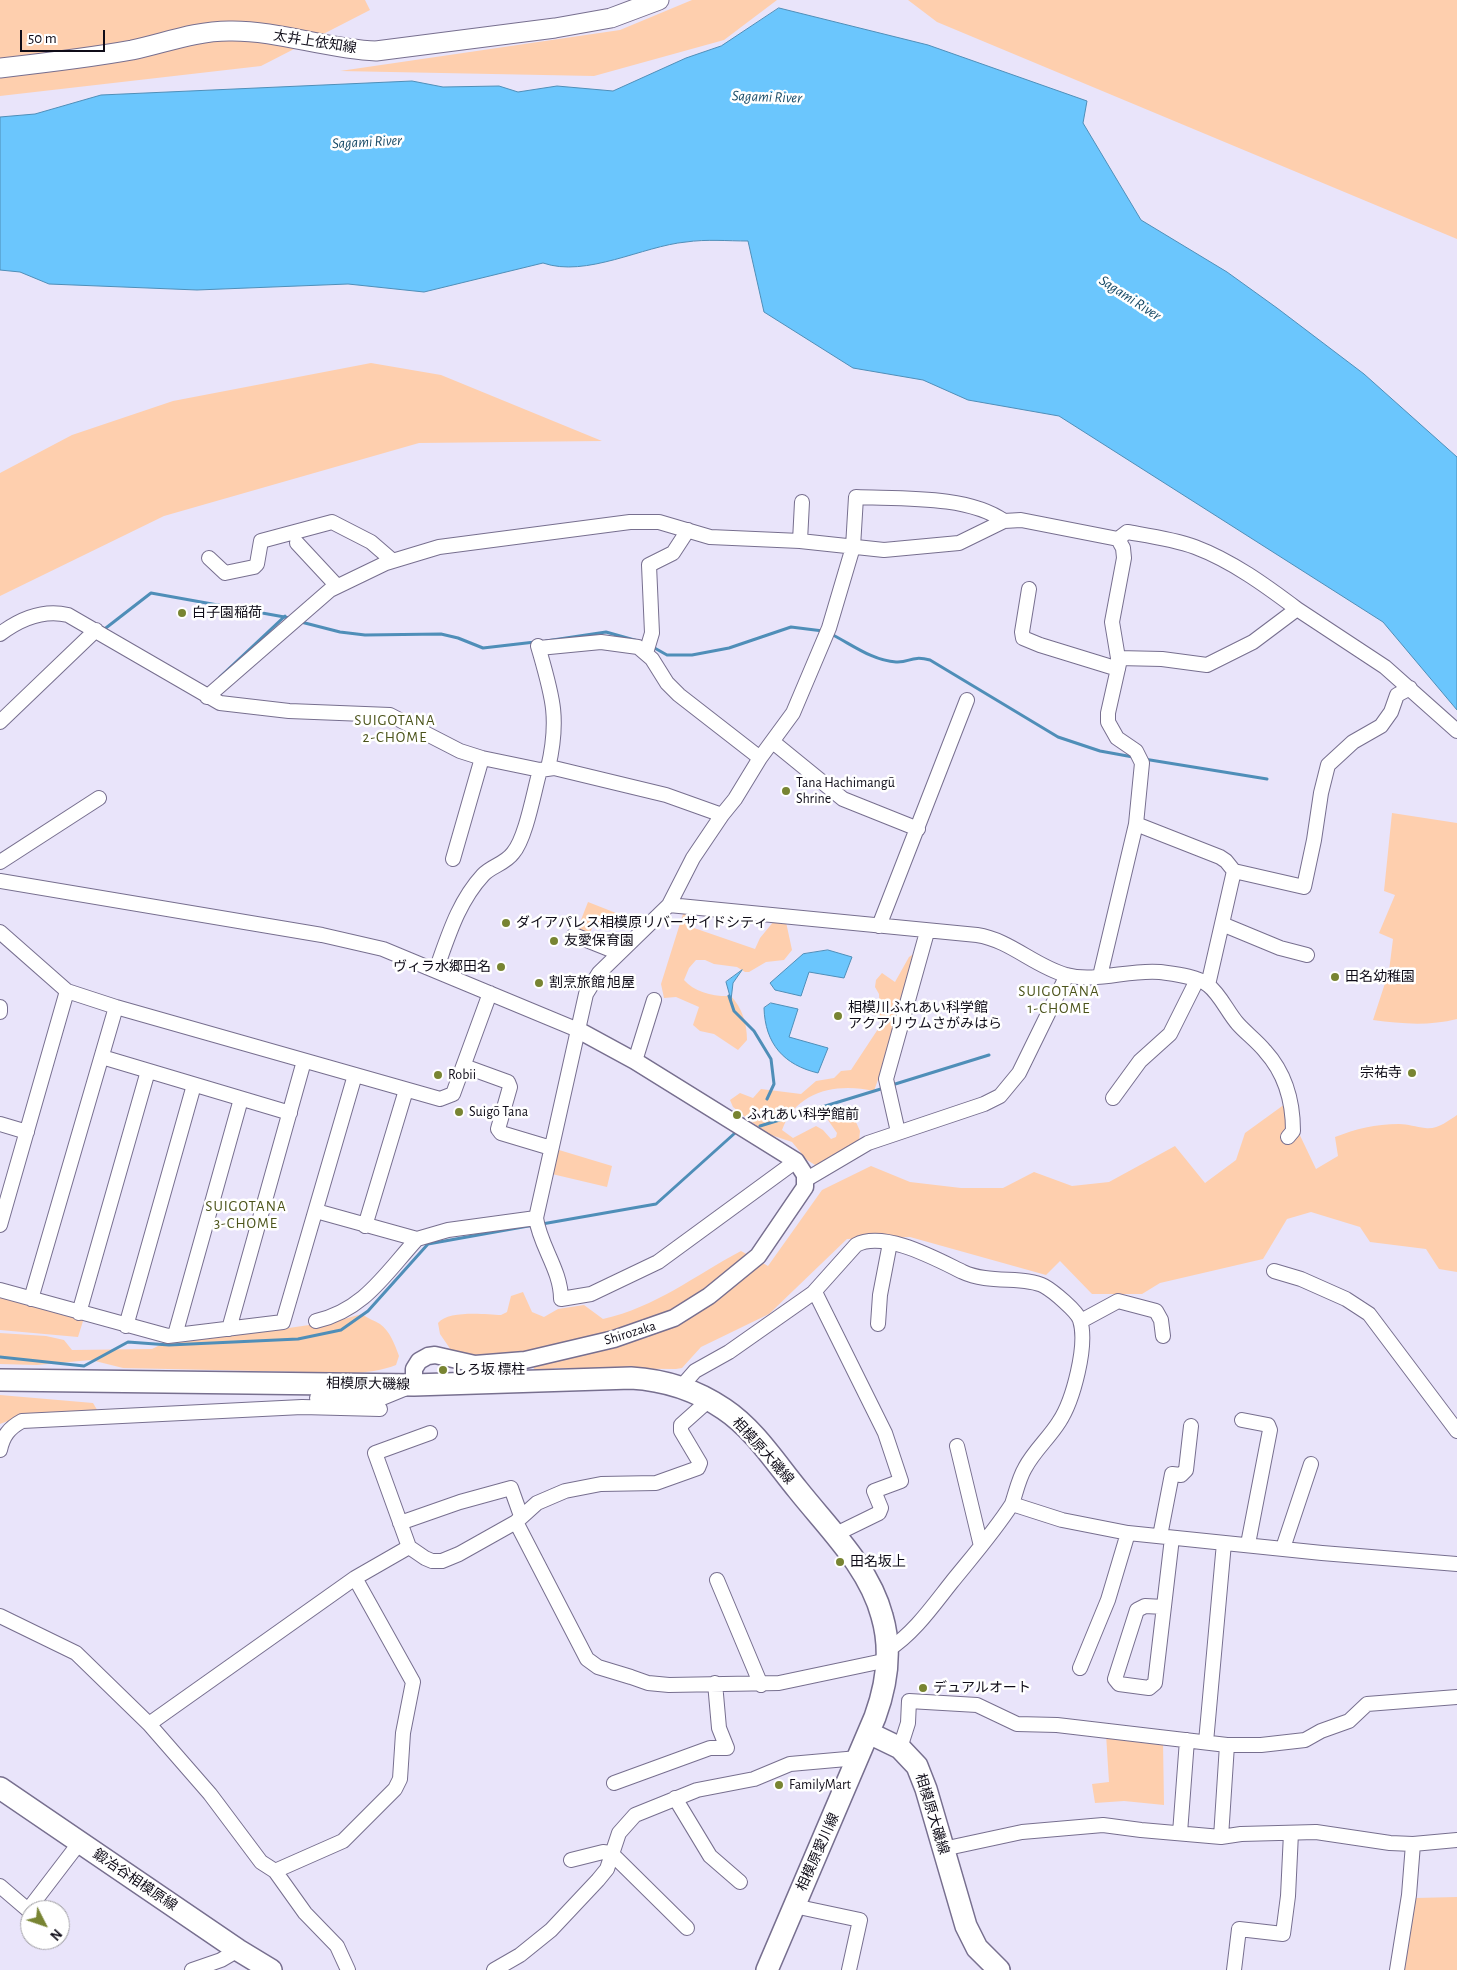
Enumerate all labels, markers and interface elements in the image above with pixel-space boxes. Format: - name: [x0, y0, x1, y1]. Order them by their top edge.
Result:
- scale bar: [22, 20, 108, 52]
- street label: 太井上依知線: [272, 27, 358, 57]
- text: 50 m: [28, 31, 57, 46]
- water label: Sagami River: [732, 87, 802, 107]
- water label: Sagami River: [332, 131, 402, 153]
- water label: Sagami River: [1096, 271, 1164, 325]
- place label: 白子園稲荷: [192, 605, 262, 621]
- marker: 白子園稲荷: [176, 607, 188, 619]
- district label: SUIGOTANA 2-CHOME: [353, 711, 437, 746]
- place label: Tana Hachimangū Shrine: [796, 775, 895, 808]
- marker: Tana Hachimangū Shrine: [780, 785, 792, 797]
- place label: ダイアパレス相模原リバーサイドシティ: [516, 915, 768, 931]
- marker: ダイアパレス相模原リバーサイドシティ: [500, 917, 512, 929]
- place label: 友愛保育園: [564, 933, 634, 949]
- marker: 友愛保育園: [548, 935, 560, 947]
- place label: ヴィラ水郷田名: [393, 959, 491, 975]
- marker: ヴィラ水郷田名: [495, 961, 507, 973]
- place label: 田名幼稚園: [1345, 969, 1415, 985]
- marker: 田名幼稚園: [1329, 971, 1341, 983]
- place label: 割烹旅館 旭屋: [549, 975, 635, 991]
- marker: 割烹旅館 旭屋: [533, 977, 545, 989]
- district label: SUIGOTANA 1-CHOME: [1017, 982, 1101, 1017]
- place label: 相模川ふれあい科学館 アクアリウムさがみはら: [848, 1000, 1002, 1032]
- marker: 相模川ふれあい科学館 アクアリウムさがみはら: [832, 1010, 844, 1022]
- place label: 宗祐寺: [1360, 1065, 1402, 1081]
- place label: Robii: [448, 1067, 476, 1083]
- marker: 宗祐寺: [1406, 1067, 1418, 1079]
- marker: Robii: [432, 1069, 444, 1081]
- place label: Suigō Tana: [469, 1104, 528, 1120]
- marker: Suigō Tana: [453, 1106, 465, 1118]
- place label: ふれあい科学館前: [747, 1107, 859, 1123]
- marker: ふれあい科学館前: [731, 1109, 743, 1121]
- district label: SUIGOTANA 3-CHOME: [204, 1197, 288, 1232]
- street label: Shirozaka: [602, 1317, 658, 1349]
- place label: しろ坂 標柱: [453, 1362, 525, 1378]
- marker: しろ坂 標柱: [437, 1364, 449, 1376]
- street label: 相模原大磯線: [326, 1375, 410, 1393]
- street label: 相模原大磯線: [729, 1414, 797, 1488]
- place label: 田名坂上: [850, 1554, 906, 1570]
- marker: 田名坂上: [834, 1556, 846, 1568]
- place label: デュアルオート: [933, 1680, 1031, 1696]
- marker: デュアルオート: [917, 1682, 929, 1694]
- street label: 相模原大磯線: [912, 1771, 952, 1857]
- place label: FamilyMart: [789, 1777, 851, 1793]
- marker: FamilyMart: [773, 1779, 785, 1791]
- street label: 相模原愛川線: [793, 1810, 843, 1894]
- street label: 鍛冶谷相模原線: [90, 1846, 180, 1914]
- north arrow: [20, 1900, 70, 1950]
- text: N: [47, 1926, 64, 1942]

